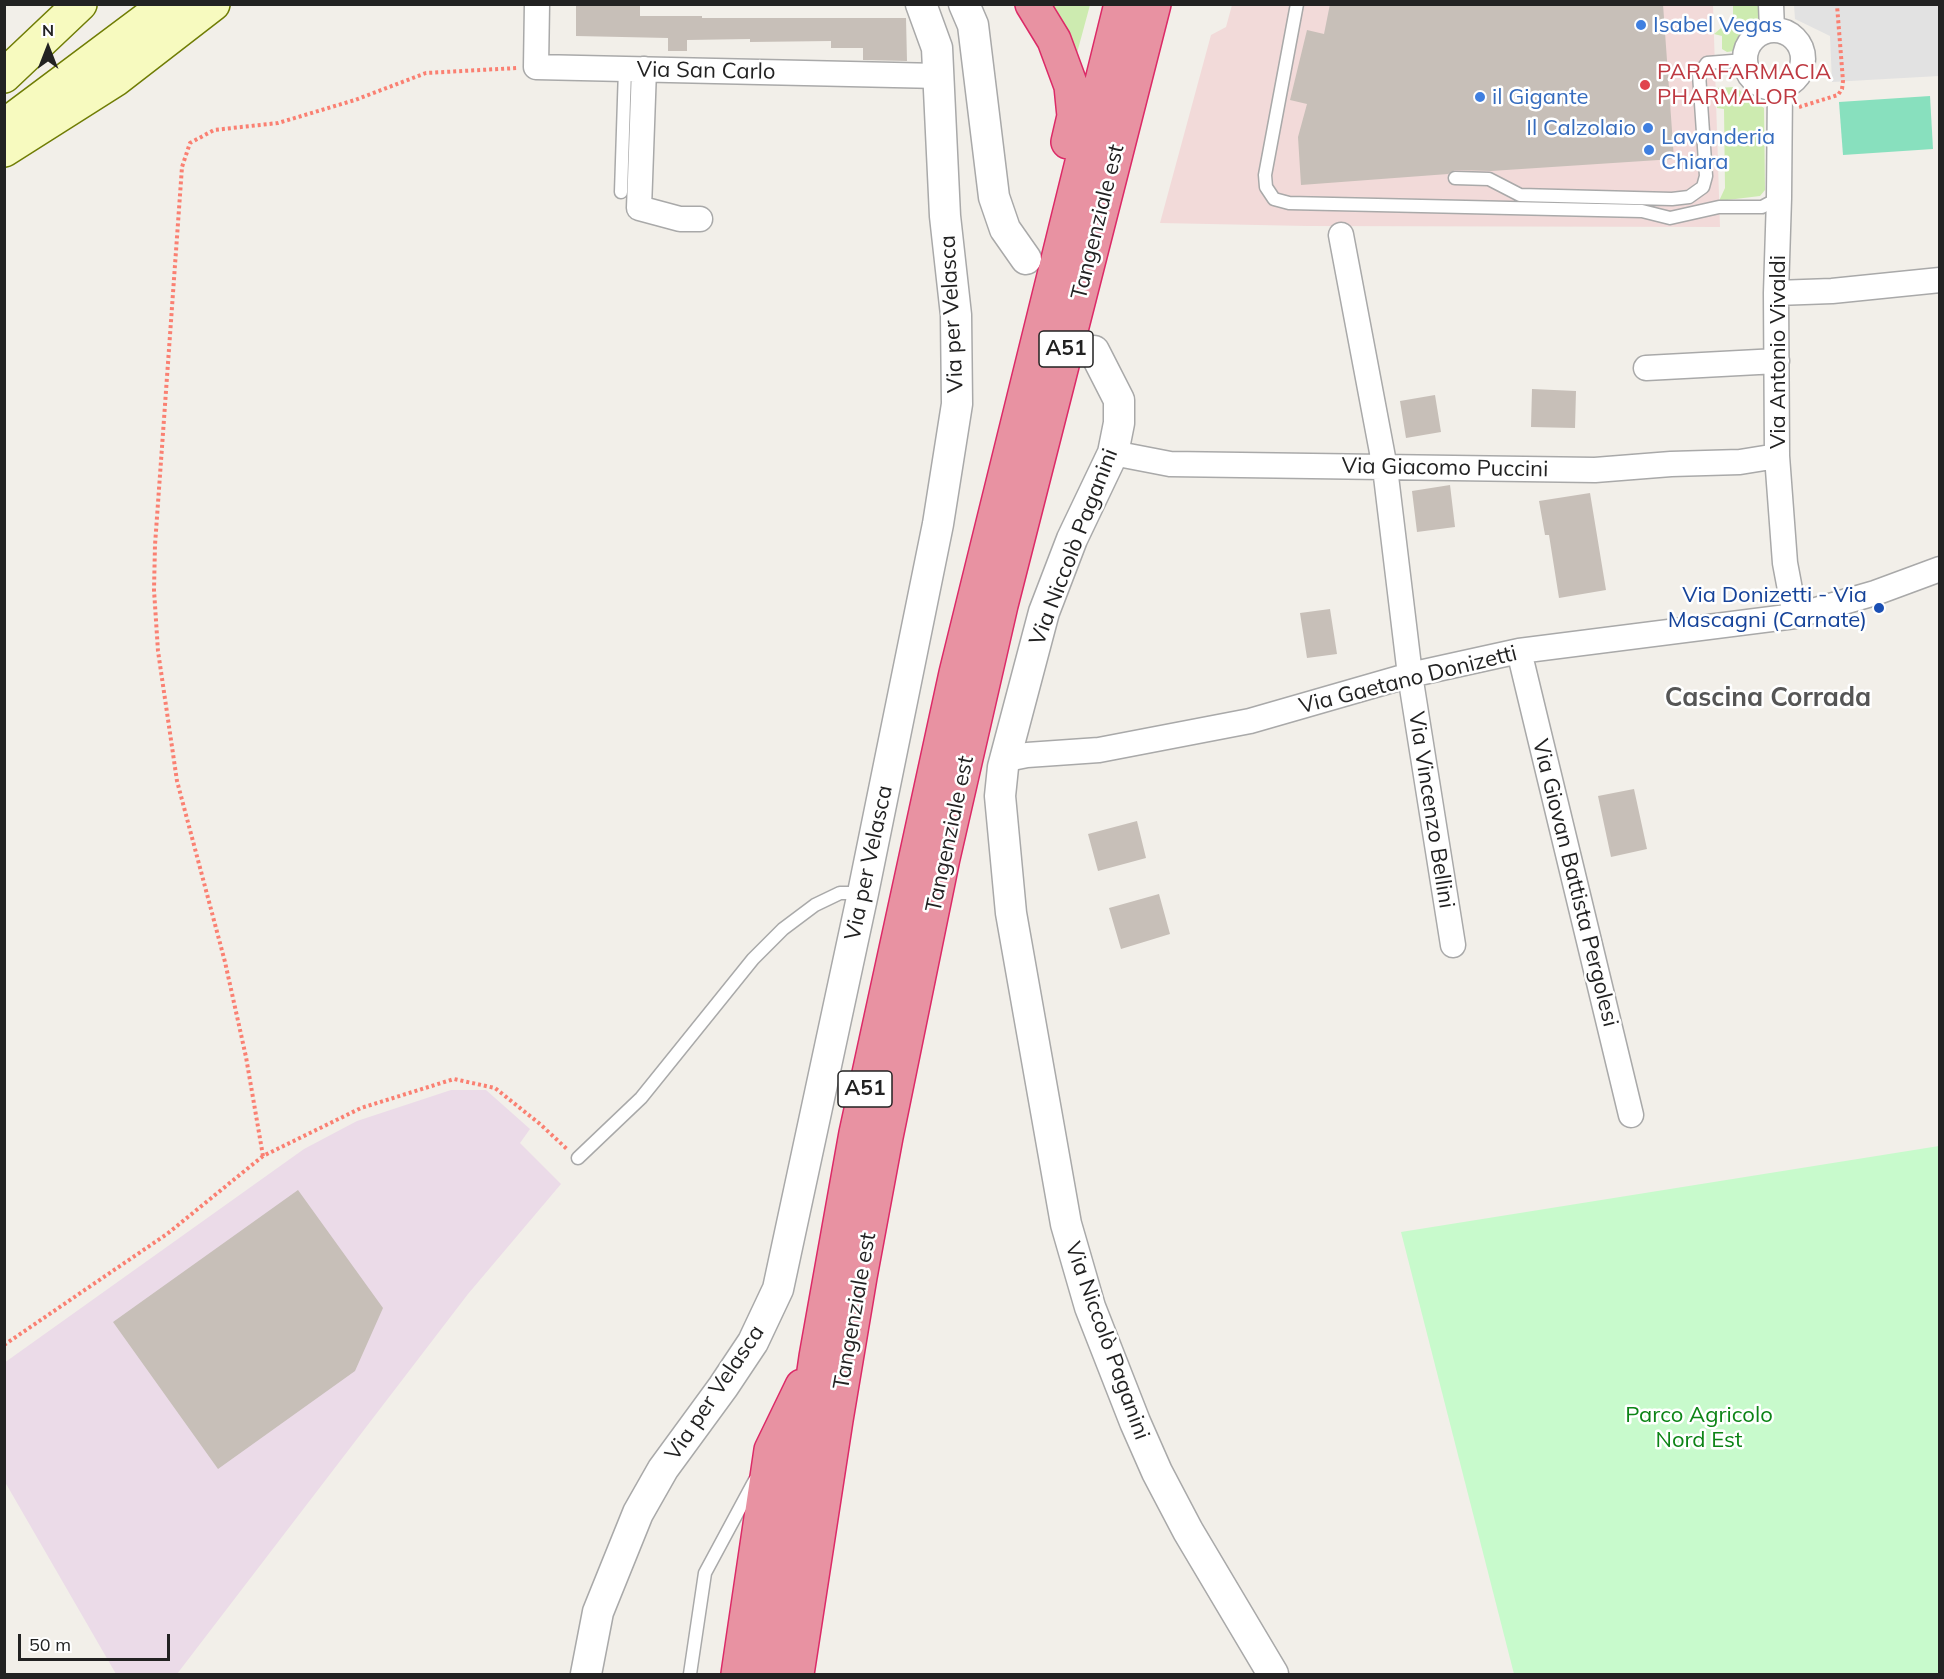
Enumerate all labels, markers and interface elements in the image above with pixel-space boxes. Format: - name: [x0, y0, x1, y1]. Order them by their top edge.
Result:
- place label: Isabel Vegas: [1653, 12, 1782, 38]
- north arrow: [18, 18, 78, 78]
- marker: Isabel Vegas: [1634, 18, 1648, 32]
- text: N: [42, 20, 54, 40]
- street label: Via San Carlo: [636, 57, 776, 85]
- place label: PARAFARMACIA PHARMALOR: [1657, 59, 1831, 110]
- marker: PARAFARMACIA PHARMALOR: [1638, 78, 1652, 92]
- place label: il Gigante: [1492, 84, 1588, 110]
- marker: il Gigante: [1473, 90, 1487, 104]
- place label: Il Calzolaio: [1526, 115, 1636, 141]
- marker: Il Calzolaio: [1641, 121, 1655, 135]
- place label: Lavanderia Chiara: [1661, 124, 1775, 176]
- street label: Tangenziale est: [1066, 142, 1130, 302]
- marker: Lavanderia Chiara: [1642, 143, 1656, 157]
- street label: Via per Velasca: [935, 235, 969, 393]
- street label: Via Antonio Vivaldi: [1765, 255, 1791, 449]
- road number: A51: [1039, 331, 1093, 367]
- street label: Via Niccolò Paganini: [1024, 445, 1124, 649]
- street label: Via Giacomo Puccini: [1341, 453, 1549, 483]
- place label: Via Donizetti - Via Mascagni (Carnate): [1668, 582, 1867, 634]
- marker: Via Donizetti - Via Mascagni (Carnate): [1872, 601, 1886, 615]
- street label: Via Gaetano Donizetti: [1296, 640, 1520, 720]
- district label: Cascina Corrada: [1665, 682, 1871, 714]
- street label: Via Vincenzo Bellini: [1402, 710, 1460, 910]
- street label: Via Giovan Battista Pergolesi: [1526, 737, 1624, 1029]
- street label: Tangenziale est: [921, 753, 979, 915]
- street label: Via per Velasca: [840, 783, 898, 943]
- road number: A51: [838, 1071, 892, 1107]
- street label: Tangenziale est: [828, 1230, 882, 1392]
- street label: Via Niccolò Paganini: [1059, 1239, 1155, 1443]
- street label: Via per Velasca: [660, 1320, 770, 1466]
- park label: Parco Agricolo Nord Est: [1625, 1402, 1773, 1454]
- scale bar: [21, 1622, 172, 1660]
- text: 50 m: [29, 1633, 71, 1656]

